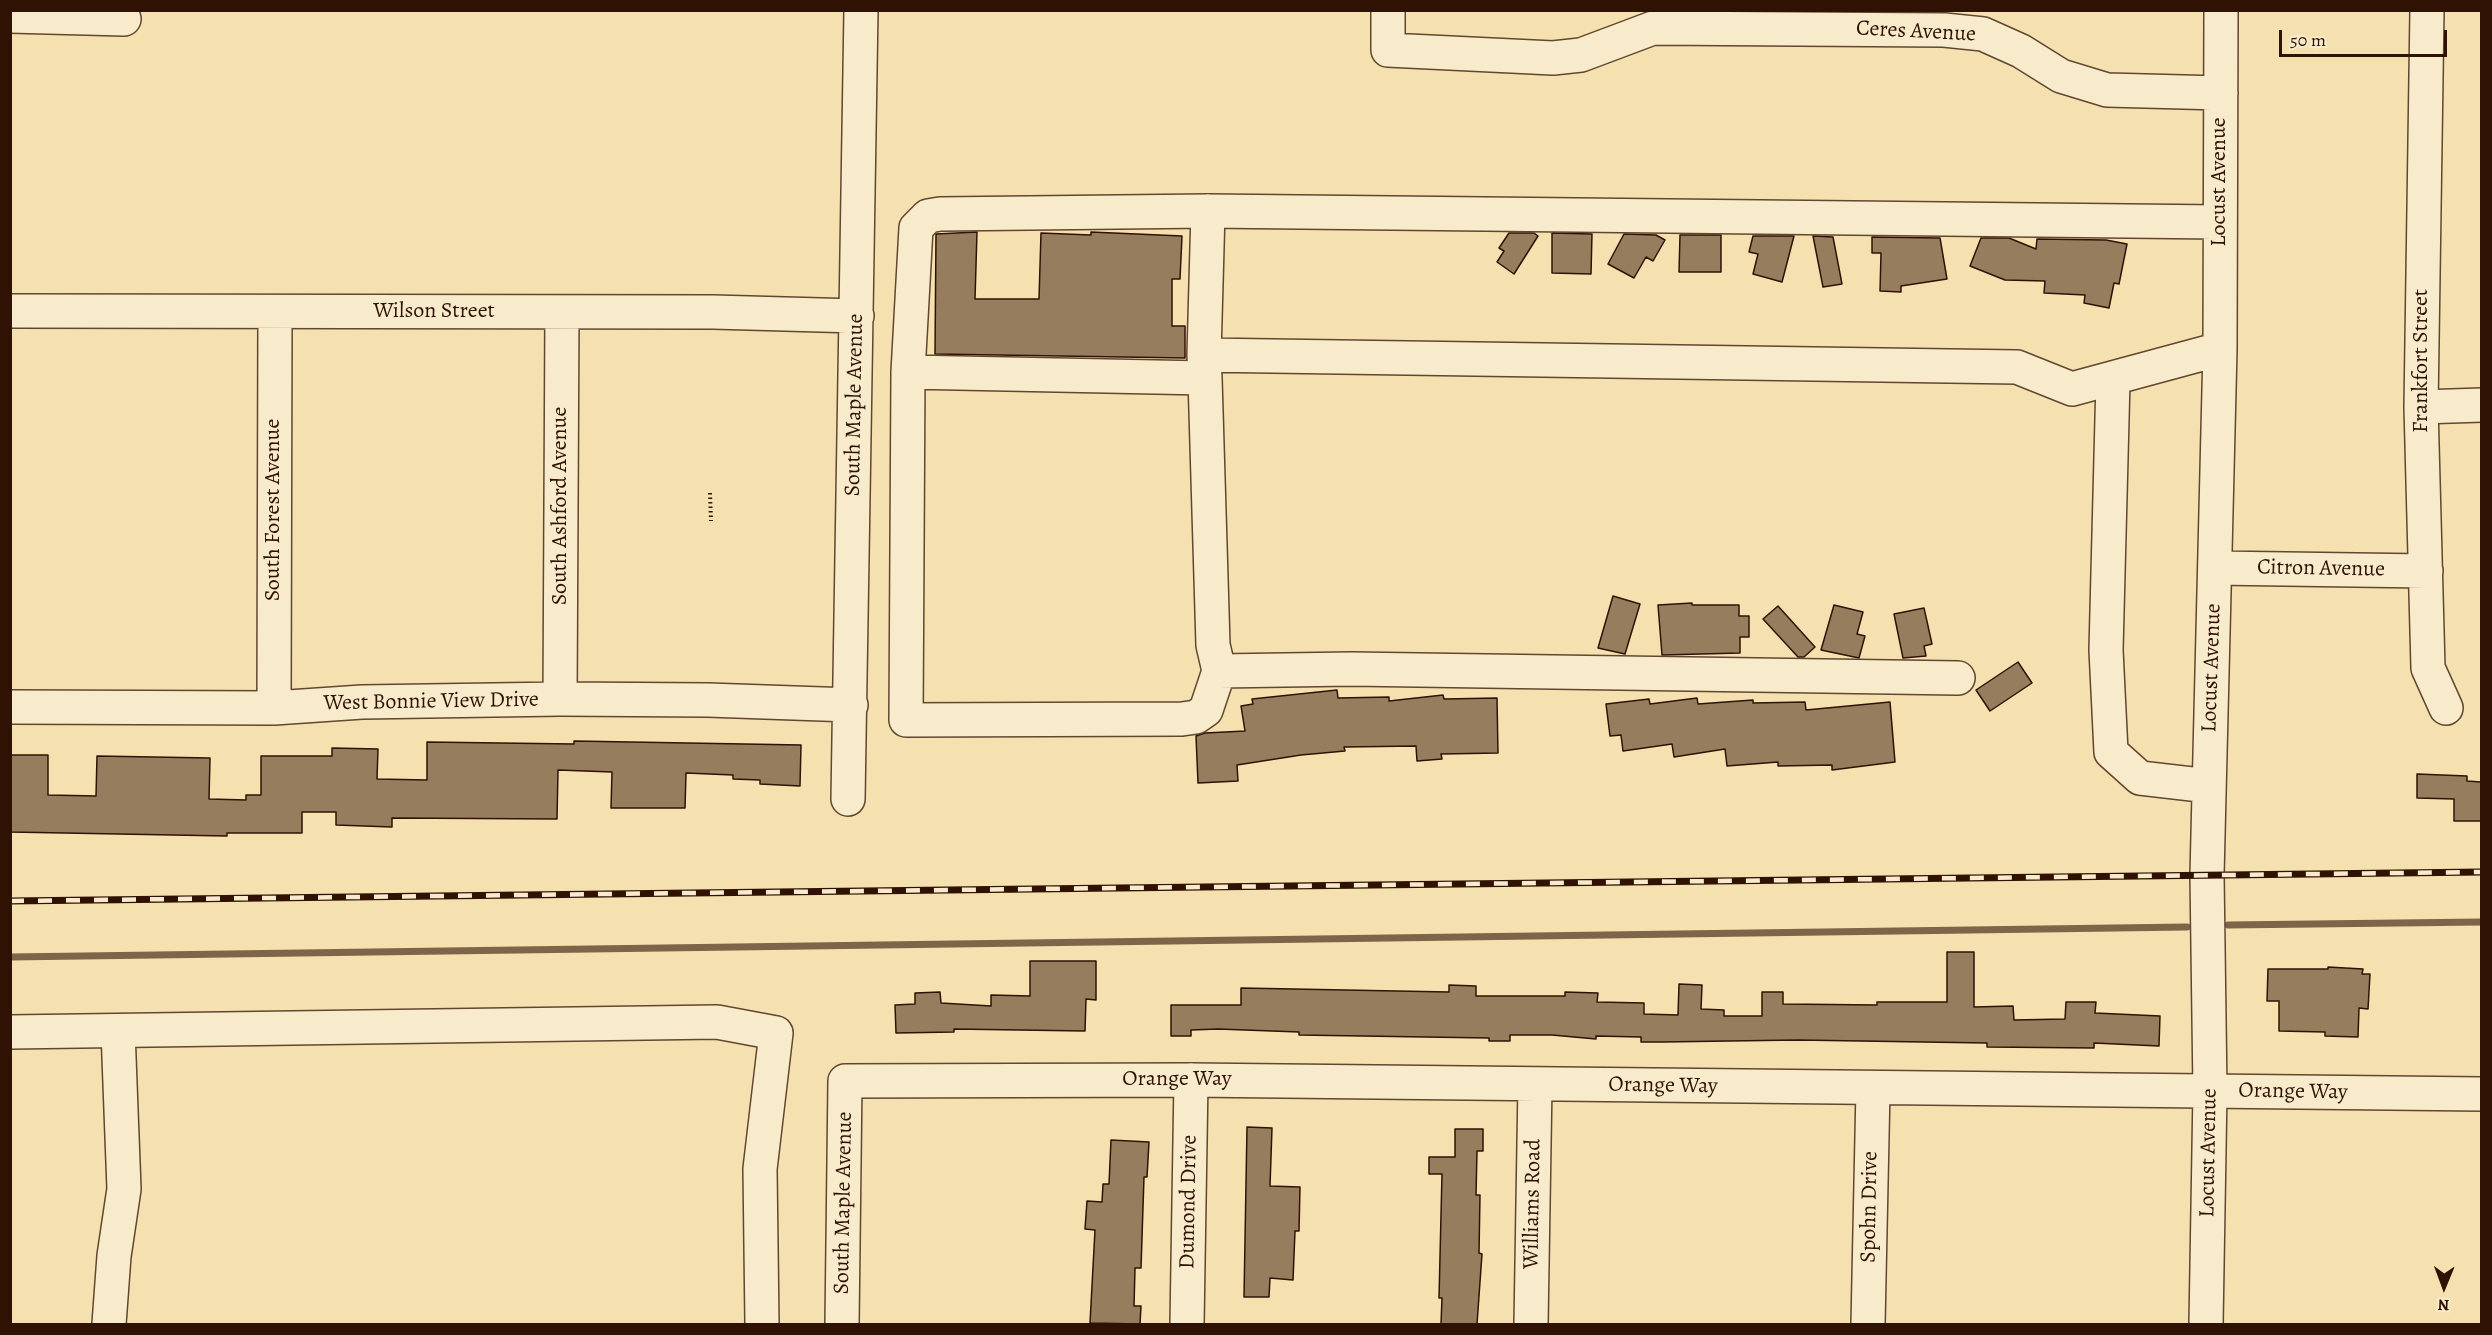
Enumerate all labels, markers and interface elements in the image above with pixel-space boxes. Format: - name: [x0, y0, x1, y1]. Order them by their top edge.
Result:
- street label: Ceres Avenue: [1855, 16, 1977, 48]
- scale bar: [2282, 18, 2450, 56]
- text: 50 m: [2290, 28, 2326, 52]
- street label: Locust Avenue: [2207, 117, 2233, 247]
- street label: Frankfort Street: [2409, 289, 2435, 433]
- street label: Wilson Street: [373, 299, 495, 325]
- street label: South Maple Avenue: [840, 313, 870, 497]
- street label: South Ashford Avenue: [548, 407, 574, 605]
- street label: South Forest Avenue: [261, 419, 287, 601]
- street label: Citron Avenue: [2257, 555, 2385, 583]
- street label: Locust Avenue: [2197, 603, 2227, 733]
- street label: West Bonnie View Drive: [323, 687, 539, 717]
- street label: Orange Way: [1122, 1067, 1232, 1093]
- street label: Orange Way: [1608, 1072, 1718, 1100]
- street label: Orange Way: [2238, 1078, 2348, 1106]
- street label: Locust Avenue: [2195, 1088, 2223, 1218]
- street label: South Maple Avenue: [829, 1111, 859, 1295]
- street label: Dumond Drive: [1175, 1135, 1203, 1269]
- street label: Williams Road: [1519, 1139, 1547, 1269]
- street label: Spohn Drive: [1856, 1151, 1884, 1263]
- north arrow: [2414, 1257, 2474, 1317]
- text: N: [2438, 1294, 2450, 1316]

